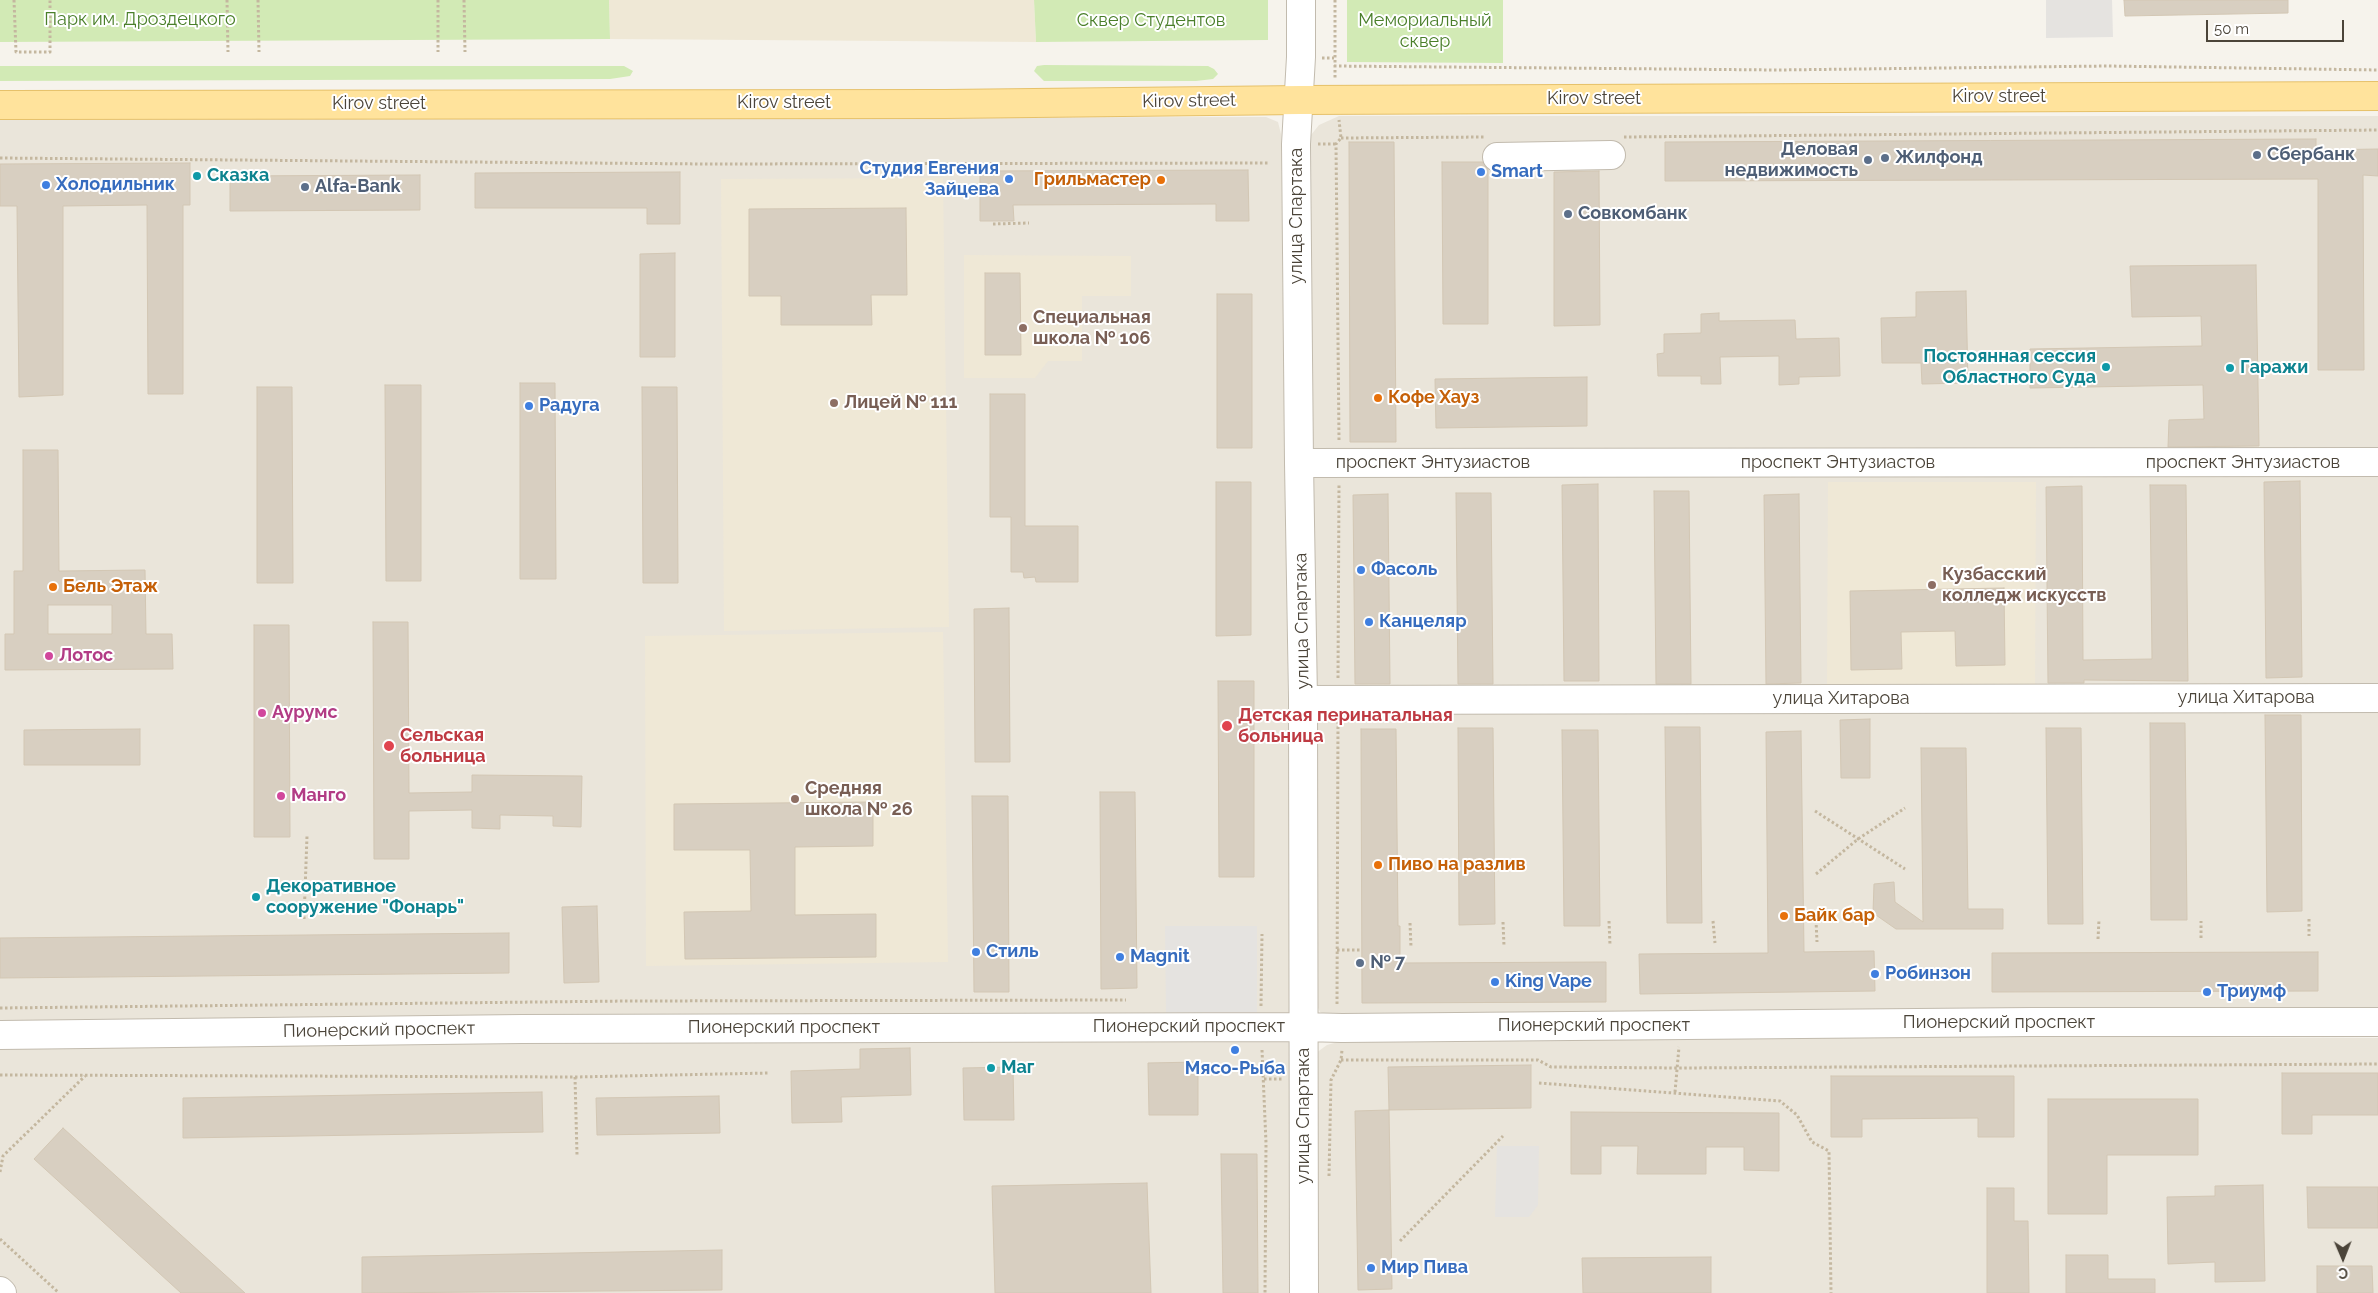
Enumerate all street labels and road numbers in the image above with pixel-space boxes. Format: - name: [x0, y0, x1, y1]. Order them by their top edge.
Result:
- street label: Kirov street: [1952, 86, 2046, 108]
- street label: Kirov street: [1547, 88, 1641, 110]
- street label: Kirov street: [1142, 89, 1236, 113]
- street label: Kirov street: [737, 92, 831, 114]
- street label: Kirov street: [332, 93, 426, 115]
- street label: улица Спартака: [1286, 148, 1308, 284]
- street label: проспект Энтузиастов: [1336, 452, 1530, 474]
- street label: проспект Энтузиастов: [1741, 452, 1935, 474]
- street label: проспект Энтузиастов: [2146, 452, 2340, 474]
- street label: улица Спартака: [1290, 553, 1314, 689]
- street label: улица Хитарова: [2177, 687, 2315, 709]
- street label: улица Хитарова: [1772, 688, 1910, 710]
- street label: Пионерский проспект: [1903, 1012, 2095, 1034]
- street label: Пионерский проспект: [1498, 1015, 1690, 1037]
- street label: Пионерский проспект: [1093, 1016, 1285, 1038]
- street label: Пионерский проспект: [688, 1017, 880, 1039]
- street label: Пионерский проспект: [283, 1018, 475, 1042]
- street label: улица Спартака: [1293, 1048, 1315, 1184]

